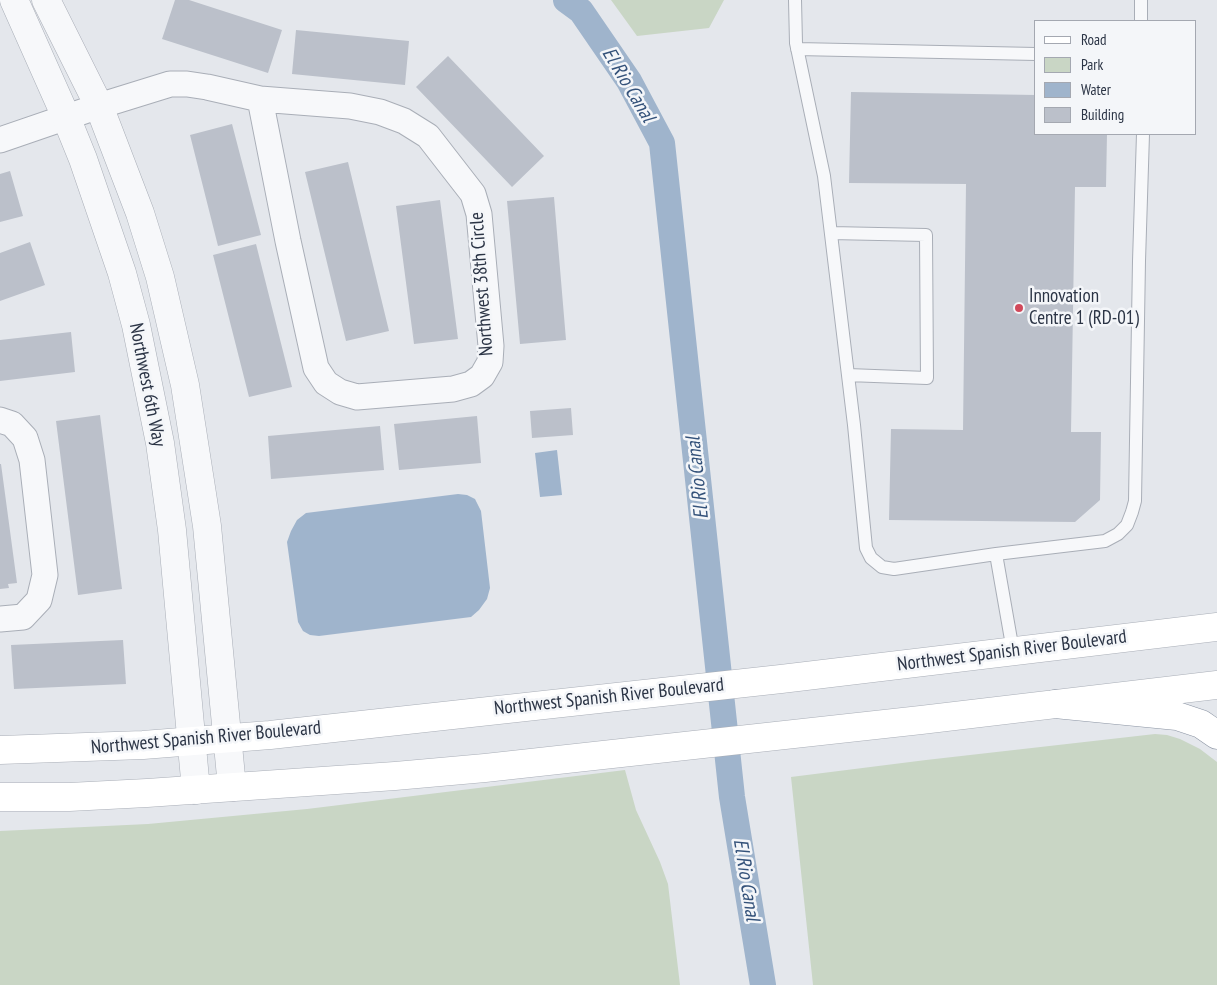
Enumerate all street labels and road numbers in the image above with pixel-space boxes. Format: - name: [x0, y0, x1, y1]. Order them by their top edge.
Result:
- street label: Northwest 38th Circle: [466, 211, 498, 357]
- street label: Northwest 6th Way: [124, 321, 170, 449]
- street label: Northwest Spanish River Boulevard: [896, 626, 1128, 676]
- street label: Northwest Spanish River Boulevard: [493, 674, 725, 720]
- street label: Northwest Spanish River Boulevard: [90, 717, 322, 759]

